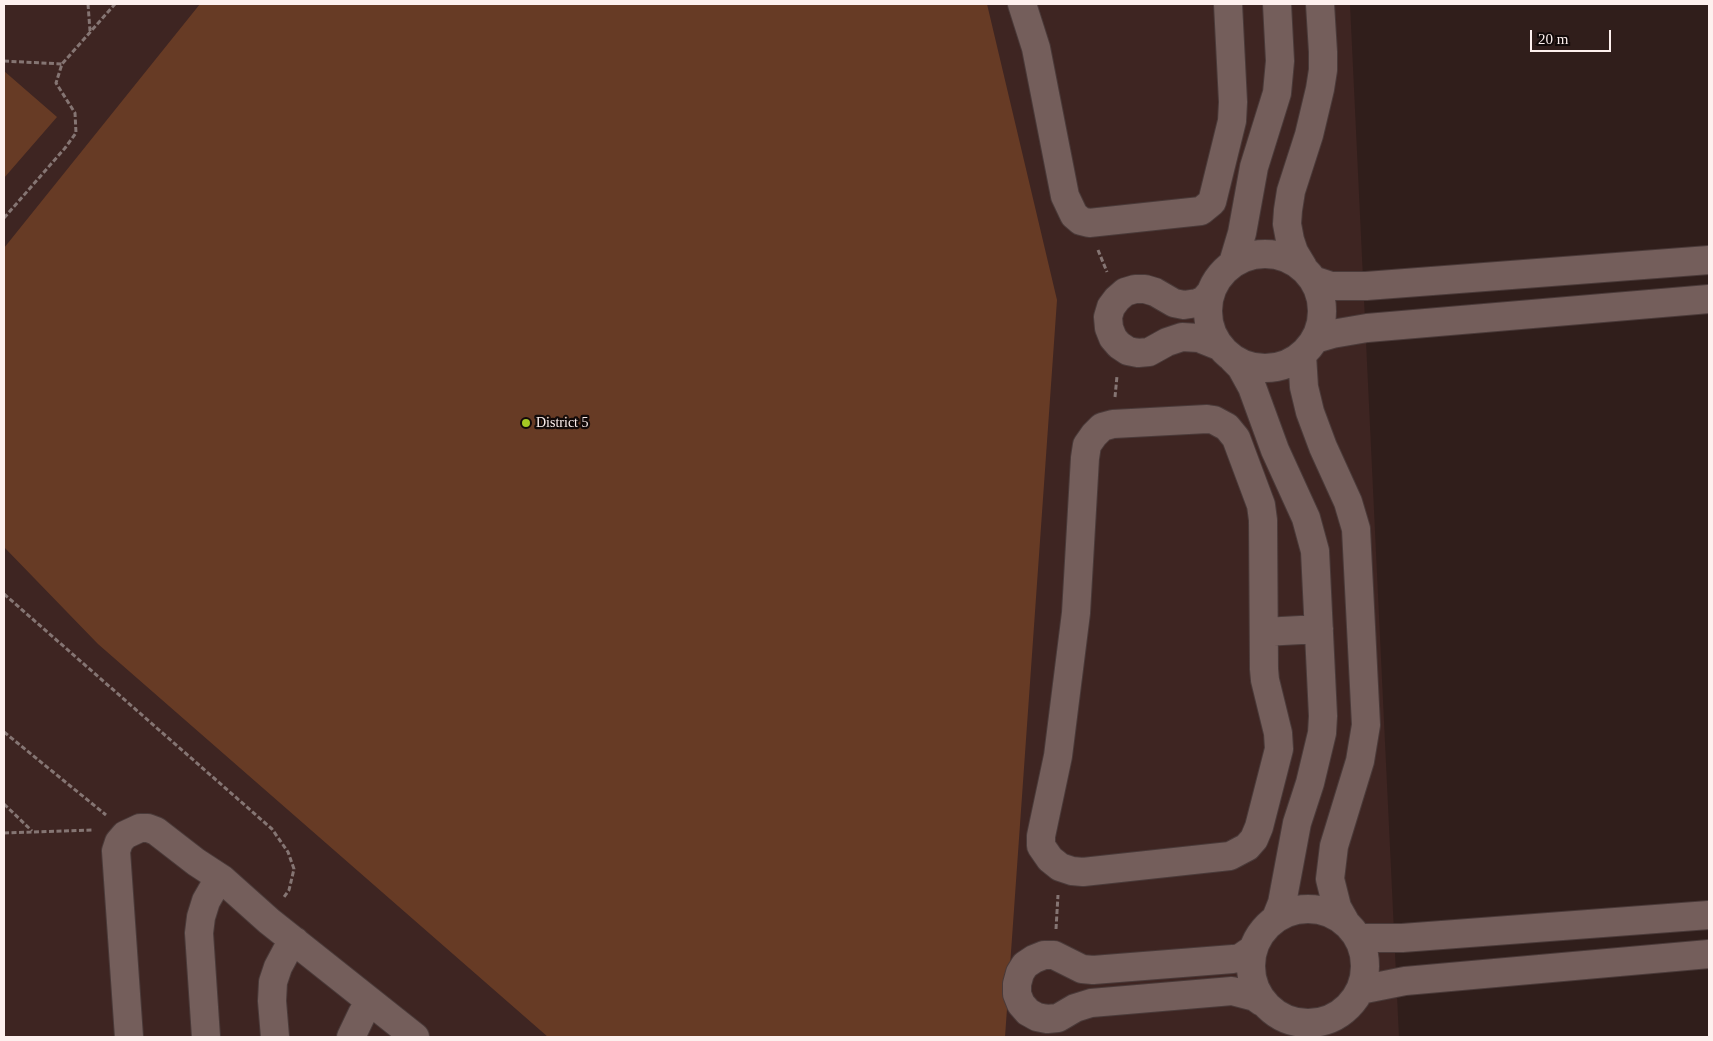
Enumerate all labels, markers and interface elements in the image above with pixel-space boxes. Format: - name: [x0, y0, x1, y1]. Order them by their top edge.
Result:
- scale bar: [1533, 20, 1614, 52]
- text: 20 m: [1538, 31, 1568, 47]
- place label: District 5: [536, 415, 594, 431]
- marker: District 5: [520, 417, 532, 429]

